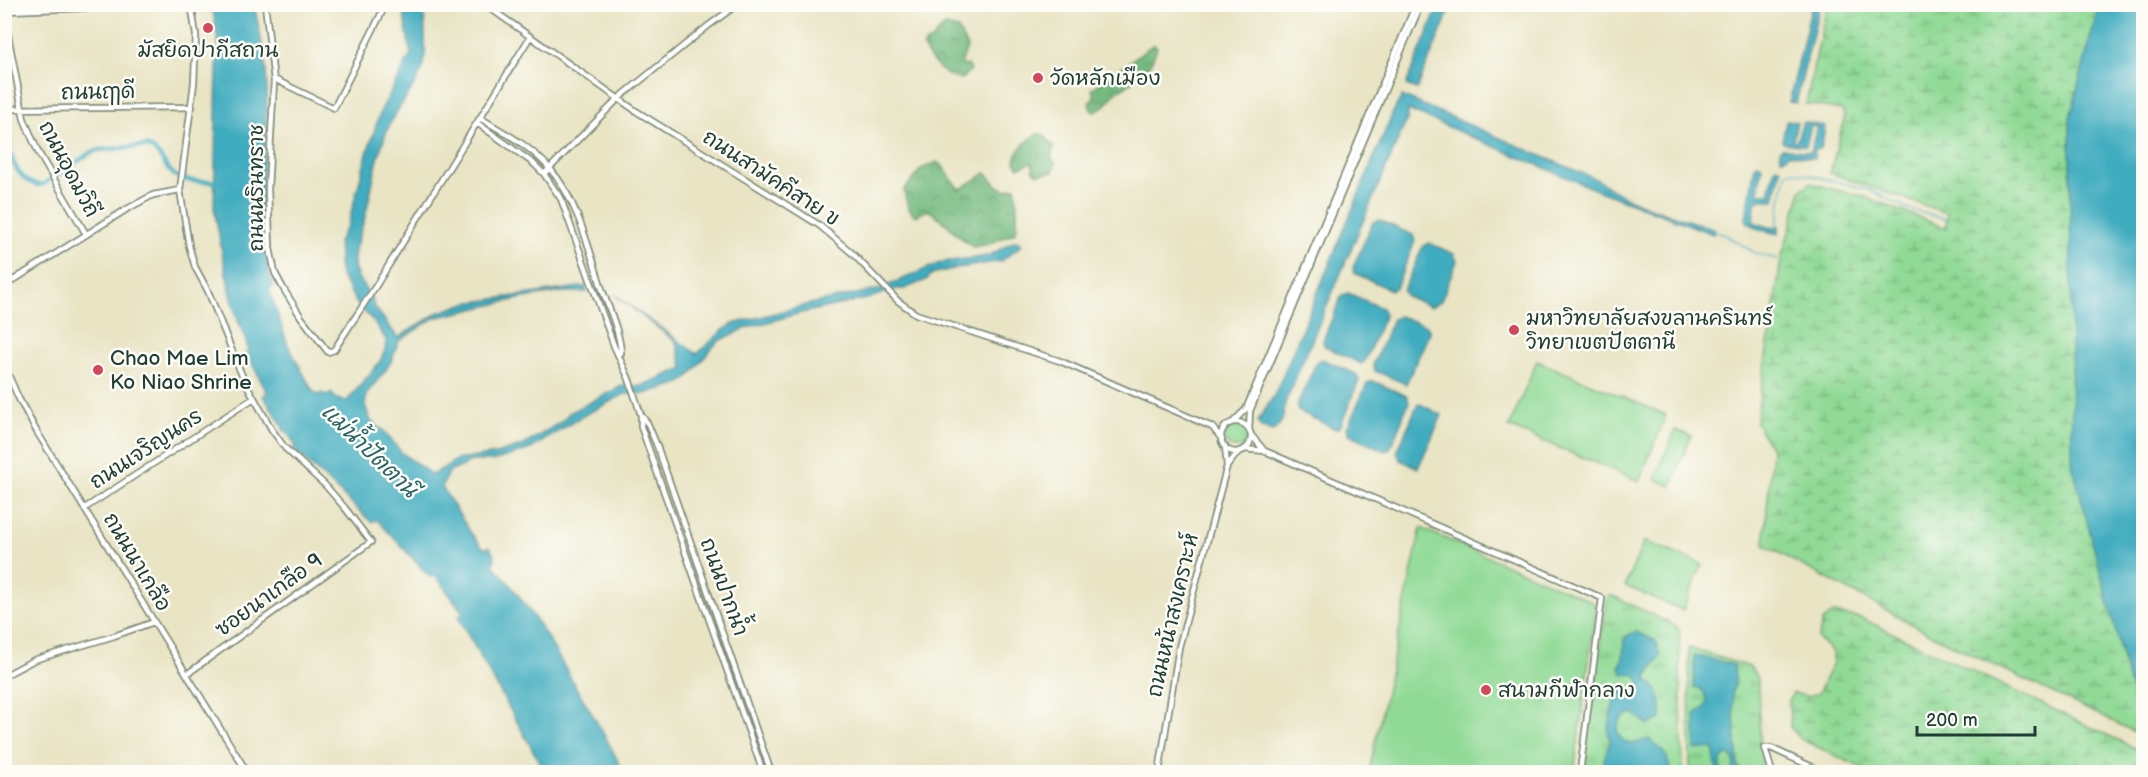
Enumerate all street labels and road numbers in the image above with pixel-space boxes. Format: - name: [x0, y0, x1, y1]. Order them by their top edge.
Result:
- street label: ถนนฤๅดี: [61, 79, 135, 106]
- street label: ถนนอุดมวิถี: [31, 117, 105, 223]
- street label: ถนนนรินทราช: [244, 124, 269, 252]
- street label: ถนนสามัคคีสาย ข: [698, 125, 844, 231]
- street label: ถนนเจริญนคร: [85, 403, 207, 495]
- street label: ถนนนาเกลือ: [98, 508, 176, 616]
- street label: ถนนหน้าสงเคราะห์: [1141, 530, 1204, 700]
- street label: ถนนปากน้ำ: [695, 532, 760, 639]
- street label: ซอยนาเกลือ 9: [211, 548, 327, 642]

